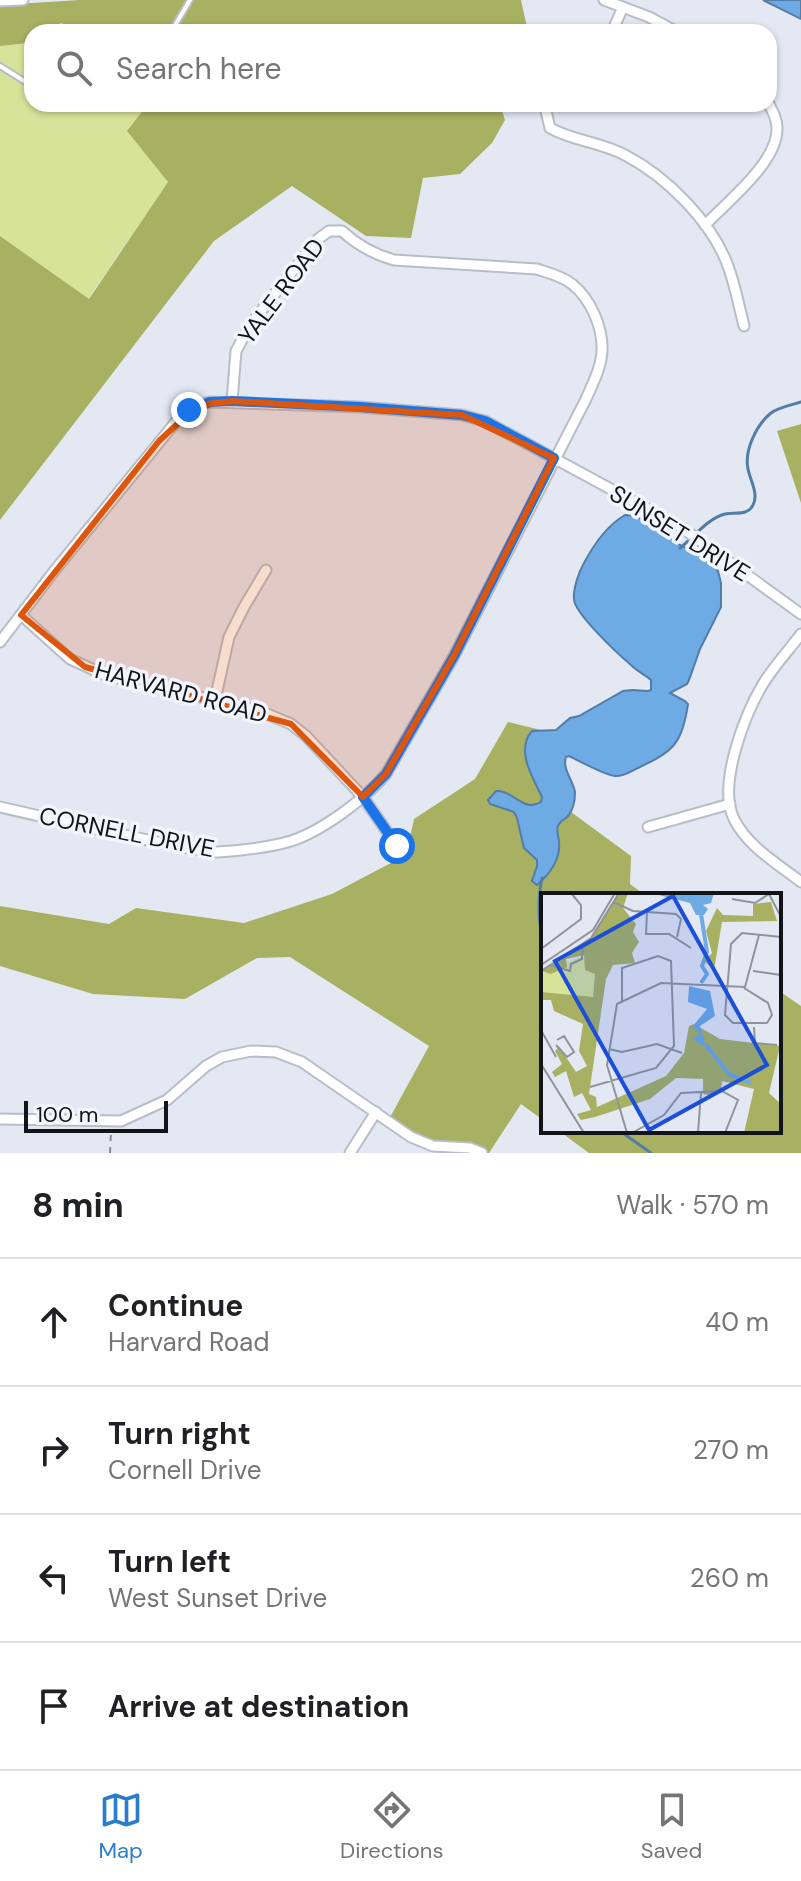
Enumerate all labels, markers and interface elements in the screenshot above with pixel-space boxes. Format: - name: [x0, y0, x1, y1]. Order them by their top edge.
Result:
- search box: [24, 24, 777, 112]
- icon: search: [52, 46, 96, 90]
- text: Search here: [116, 49, 282, 88]
- street label: YALE ROAD: [231, 232, 331, 350]
- route end: [171, 392, 207, 428]
- street label: SUNSET DRIVE: [604, 478, 756, 588]
- street label: HARVARD ROAD: [92, 654, 270, 730]
- street label: CORNELL DRIVE: [37, 800, 217, 864]
- route start: [379, 828, 415, 864]
- inset map: [541, 893, 781, 1133]
- scale bar: [24, 1097, 168, 1133]
- text: 100 m: [36, 1100, 98, 1129]
- text: 8 min: [32, 1183, 124, 1228]
- text: Walk · 570 m: [616, 1188, 769, 1222]
- text: Continue: [108, 1286, 243, 1325]
- icon: ahead: [32, 1300, 76, 1344]
- text: 40 m: [705, 1305, 769, 1339]
- text: Harvard Road: [108, 1325, 270, 1359]
- text: Turn right: [108, 1414, 251, 1453]
- icon: right: [32, 1428, 76, 1472]
- text: 270 m: [693, 1433, 769, 1467]
- text: Cornell Drive: [108, 1453, 261, 1487]
- text: Turn left: [108, 1542, 231, 1581]
- icon: left: [32, 1556, 76, 1600]
- text: 260 m: [690, 1561, 769, 1595]
- text: West Sunset Drive: [108, 1581, 327, 1615]
- icon: arrive: [32, 1684, 76, 1728]
- text: Arrive at destination: [108, 1687, 409, 1726]
- tab: Map: [99, 1788, 143, 1865]
- tab: Directions: [340, 1788, 444, 1865]
- tab: Saved: [641, 1788, 702, 1865]

